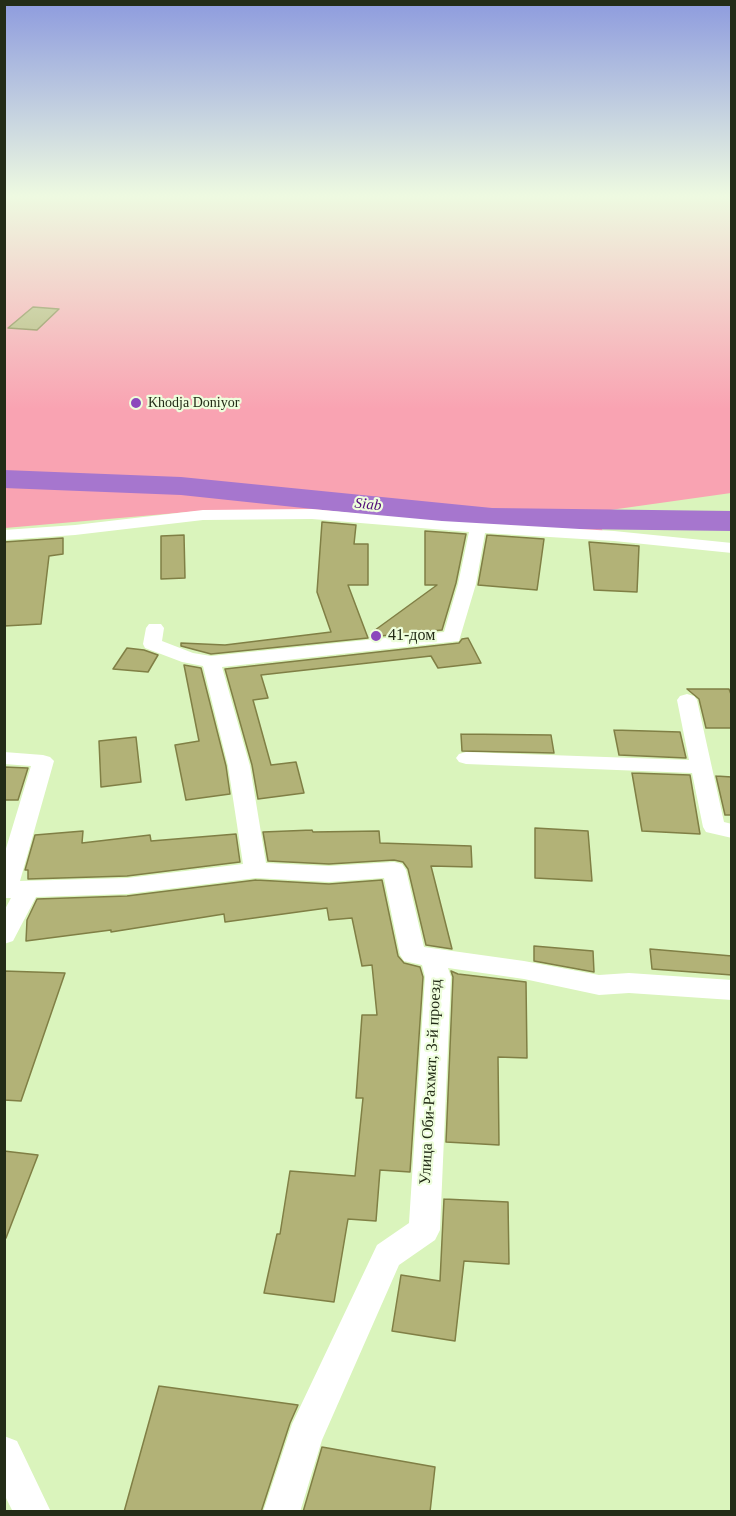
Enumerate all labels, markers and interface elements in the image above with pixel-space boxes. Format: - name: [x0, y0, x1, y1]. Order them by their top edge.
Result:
- place label: Khodja Doniyor: [148, 395, 239, 411]
- marker: Khodja Doniyor: [129, 396, 143, 410]
- water label: Siab: [354, 495, 382, 515]
- place label: 41-дом: [388, 626, 435, 646]
- marker: 41-дом: [369, 629, 383, 643]
- street label: Улица Оби-Рахмат, 3-й проезд: [416, 979, 446, 1185]

